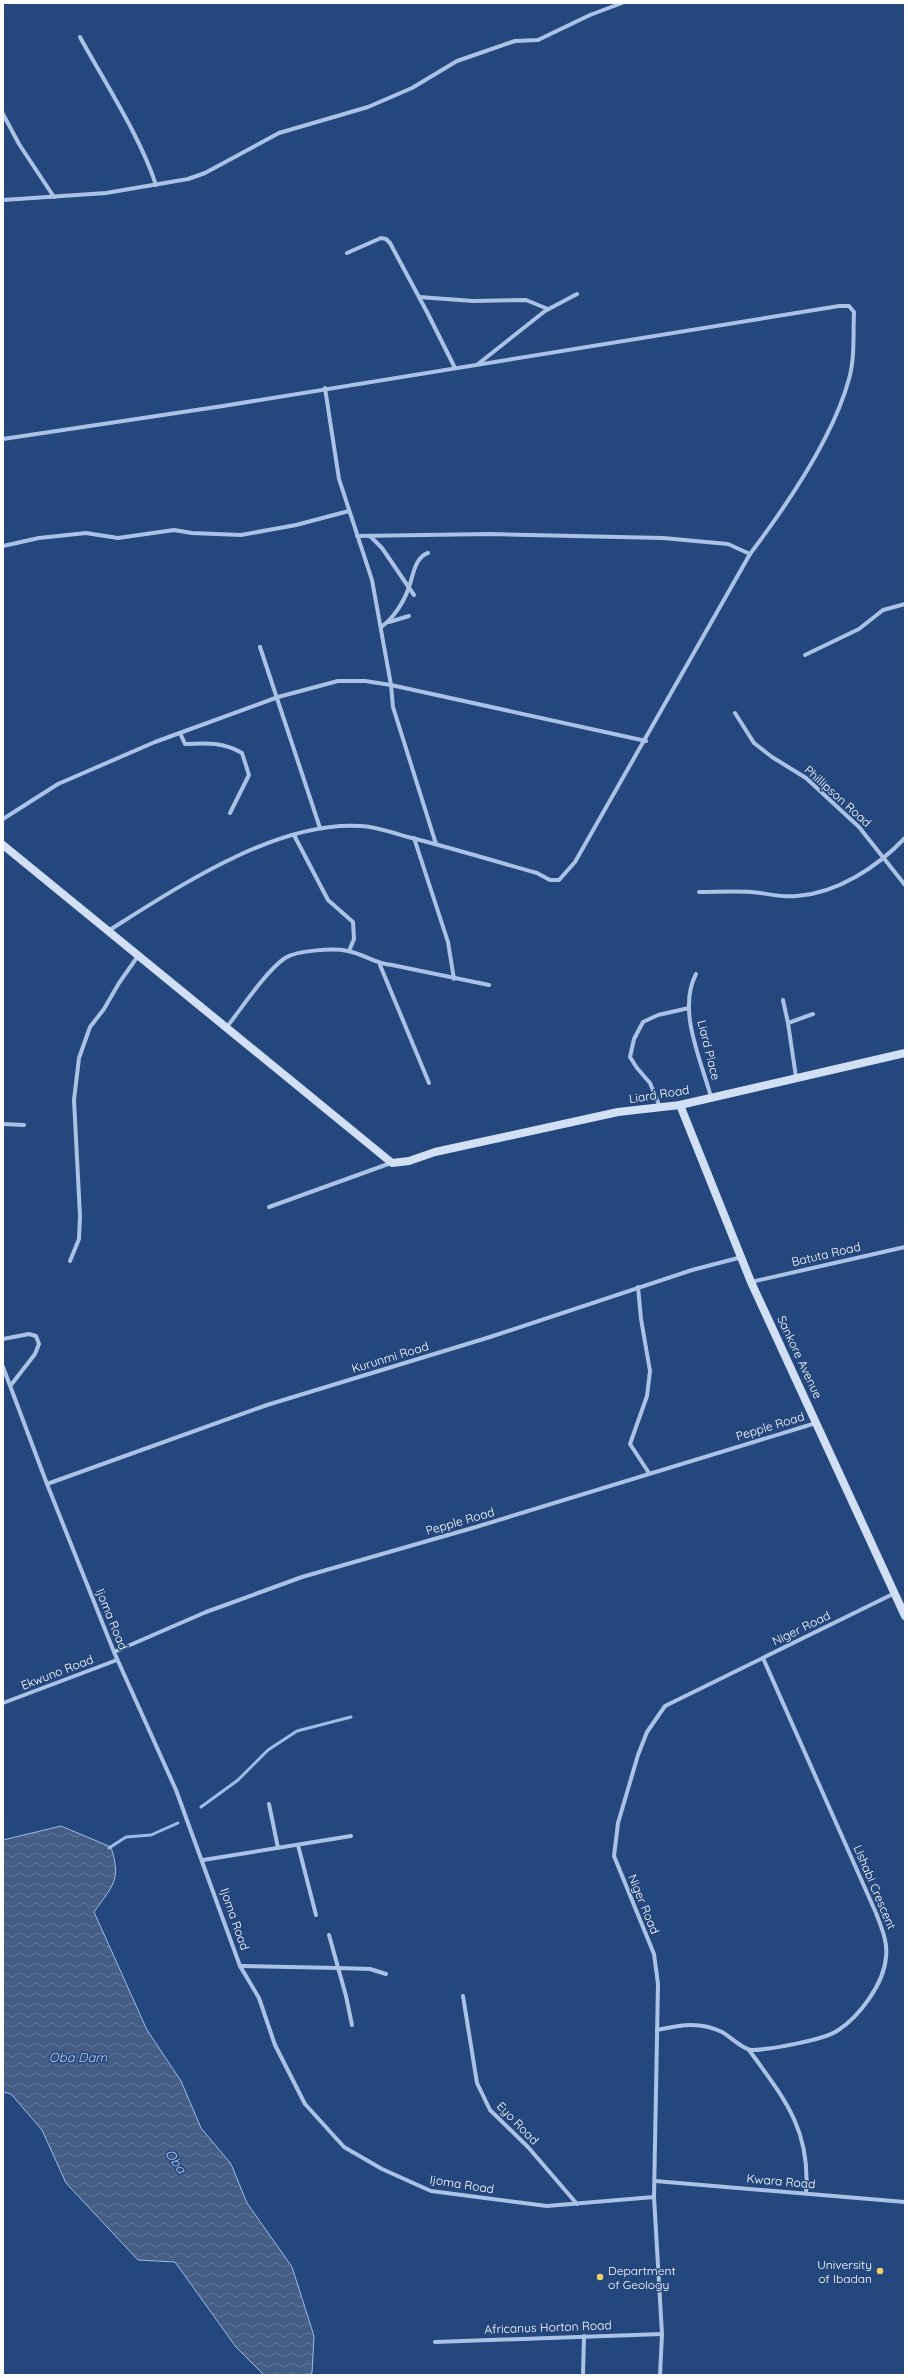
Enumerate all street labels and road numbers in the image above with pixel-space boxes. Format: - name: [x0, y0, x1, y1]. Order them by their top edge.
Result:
- street label: Phillipson Road: [801, 762, 875, 830]
- street label: Liard Place: [694, 1018, 724, 1082]
- street label: Liard Road: [628, 1082, 690, 1106]
- street label: Batuta Road: [790, 1239, 862, 1269]
- street label: Sankore Avenue: [774, 1313, 826, 1401]
- street label: Kurunmi Road: [350, 1338, 430, 1376]
- street label: Pepple Road: [734, 1408, 806, 1444]
- street label: Pepple Road: [424, 1504, 496, 1538]
- street label: Ijoma Road: [93, 1586, 131, 1652]
- street label: Niger Road: [769, 1607, 833, 1649]
- street label: Ekwuno Road: [19, 1651, 95, 1693]
- street label: Lishabi Crescent: [850, 1842, 900, 1932]
- street label: Niger Road: [625, 1872, 663, 1936]
- street label: Ijoma Road: [217, 1886, 253, 1952]
- street label: Eyo Road: [494, 2098, 542, 2148]
- street label: Kwara Road: [746, 2171, 816, 2191]
- street label: Ijoma Road: [429, 2172, 495, 2196]
- street label: Africanus Horton Road: [484, 2317, 612, 2337]

